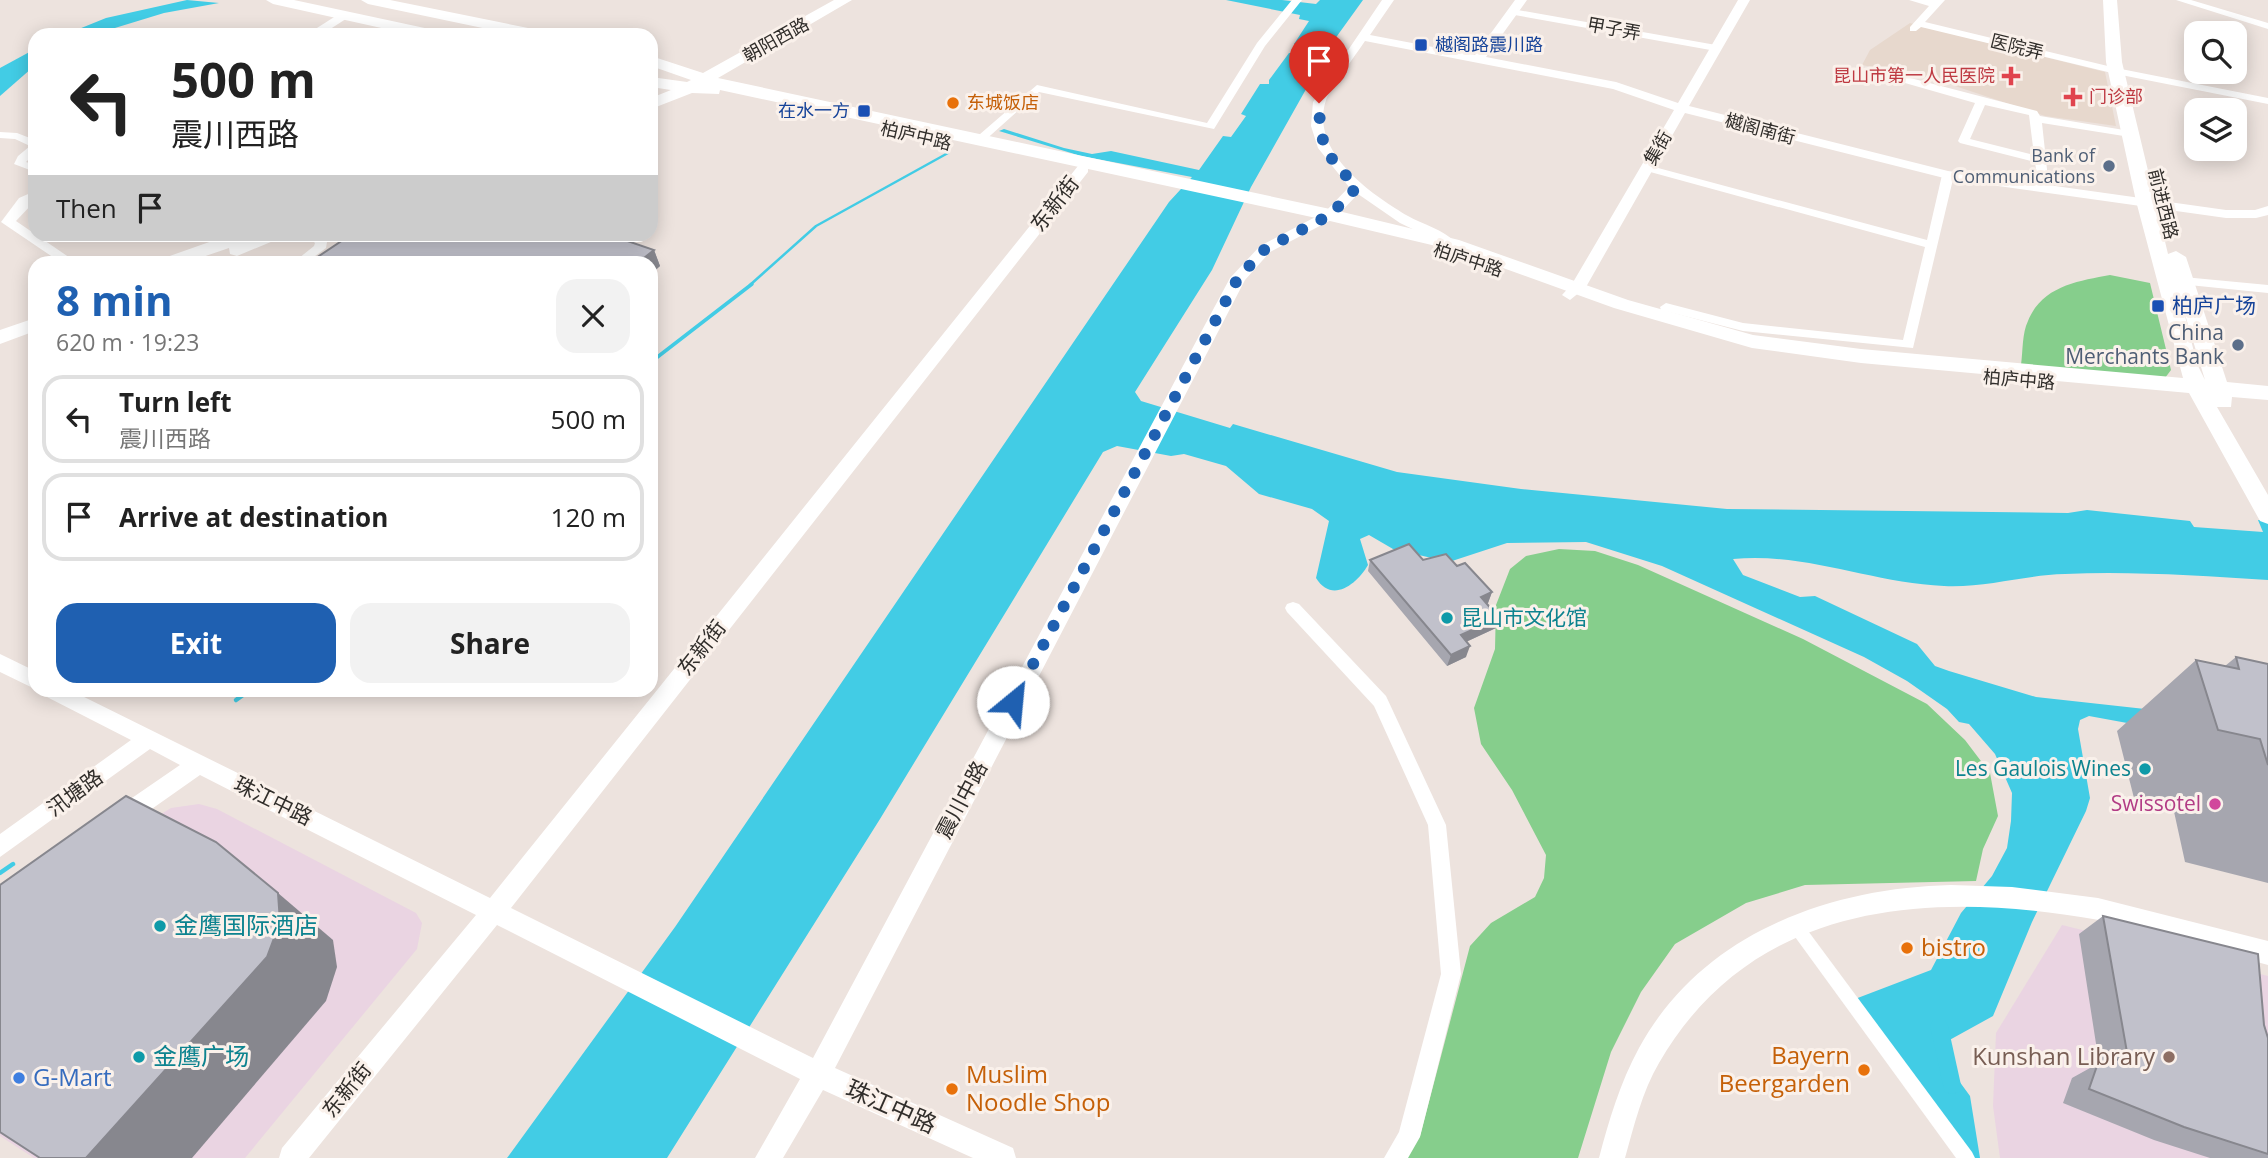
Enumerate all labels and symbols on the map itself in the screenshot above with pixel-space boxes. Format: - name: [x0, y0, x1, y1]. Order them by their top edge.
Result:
- street label: 朝阳西路: [738, 11, 813, 67]
- street label: 甲子弄: [1586, 12, 1643, 45]
- street label: 医院弄: [1988, 28, 2046, 64]
- pin: [1289, 31, 1349, 103]
- place label: 樾阁路震川路: [1435, 32, 1543, 56]
- marker: 樾阁路震川路: [1413, 37, 1429, 53]
- place label: 昆山市第一人民医院: [1833, 63, 1995, 87]
- marker: 昆山市第一人民医院: [2001, 66, 2021, 86]
- place label: 门诊部: [2089, 84, 2143, 108]
- marker: 门诊部: [2063, 87, 2083, 107]
- place label: 东城饭店: [967, 90, 1039, 114]
- marker: 东城饭店: [945, 95, 961, 111]
- place label: 在水一方: [778, 98, 850, 122]
- marker: 在水一方: [856, 103, 872, 119]
- street label: 樾阁南街: [1722, 107, 1798, 149]
- street label: 柏庐中路: [878, 115, 954, 155]
- street label: 集街: [1638, 126, 1677, 169]
- place label: Bank of Communications: [1953, 143, 2096, 188]
- marker: Bank of Communications: [2101, 158, 2117, 174]
- street label: 前进西路: [2144, 166, 2184, 242]
- street label: 东新街: [1024, 170, 1085, 237]
- street label: 柏庐中路: [1430, 237, 1506, 282]
- place label: 柏庐广场: [2172, 291, 2256, 319]
- marker: 柏庐广场: [2150, 298, 2166, 314]
- place label: China Merchants Bank: [2065, 318, 2224, 370]
- marker: China Merchants Bank: [2230, 337, 2246, 353]
- street label: 柏庐中路: [1982, 364, 2056, 394]
- place label: 昆山市文化馆: [1461, 603, 1587, 631]
- marker: 昆山市文化馆: [1439, 610, 1455, 626]
- street label: 东新街: [671, 614, 732, 681]
- position arrow: [976, 665, 1050, 739]
- place label: Les Gaulois Wines: [1955, 754, 2131, 782]
- street label: 震川中路: [929, 756, 993, 843]
- marker: Les Gaulois Wines: [2137, 761, 2153, 777]
- street label: 汛塘路: [41, 762, 108, 822]
- street label: 珠江中路: [230, 769, 317, 831]
- place label: Swissotel: [2111, 789, 2201, 817]
- marker: Swissotel: [2207, 796, 2223, 812]
- place label: 金鹰国际酒店: [174, 908, 318, 941]
- marker: 金鹰国际酒店: [152, 918, 168, 934]
- place label: bistro: [1921, 930, 1986, 963]
- marker: bistro: [1899, 940, 1915, 956]
- place label: Bayern Beergarden: [1719, 1038, 1850, 1099]
- place label: 金鹰广场: [153, 1039, 249, 1072]
- place label: Kunshan Library: [1972, 1039, 2156, 1072]
- marker: 金鹰广场: [131, 1049, 147, 1065]
- marker: Kunshan Library: [2161, 1049, 2177, 1065]
- street label: 东新街: [316, 1056, 377, 1123]
- place label: Muslim Noodle Shop: [966, 1057, 1110, 1118]
- place label: G-Mart: [33, 1060, 111, 1093]
- marker: Bayern Beergarden: [1856, 1062, 1872, 1078]
- marker: G-Mart: [11, 1070, 27, 1086]
- street label: 珠江中路: [841, 1071, 942, 1140]
- marker: Muslim Noodle Shop: [944, 1081, 960, 1097]

